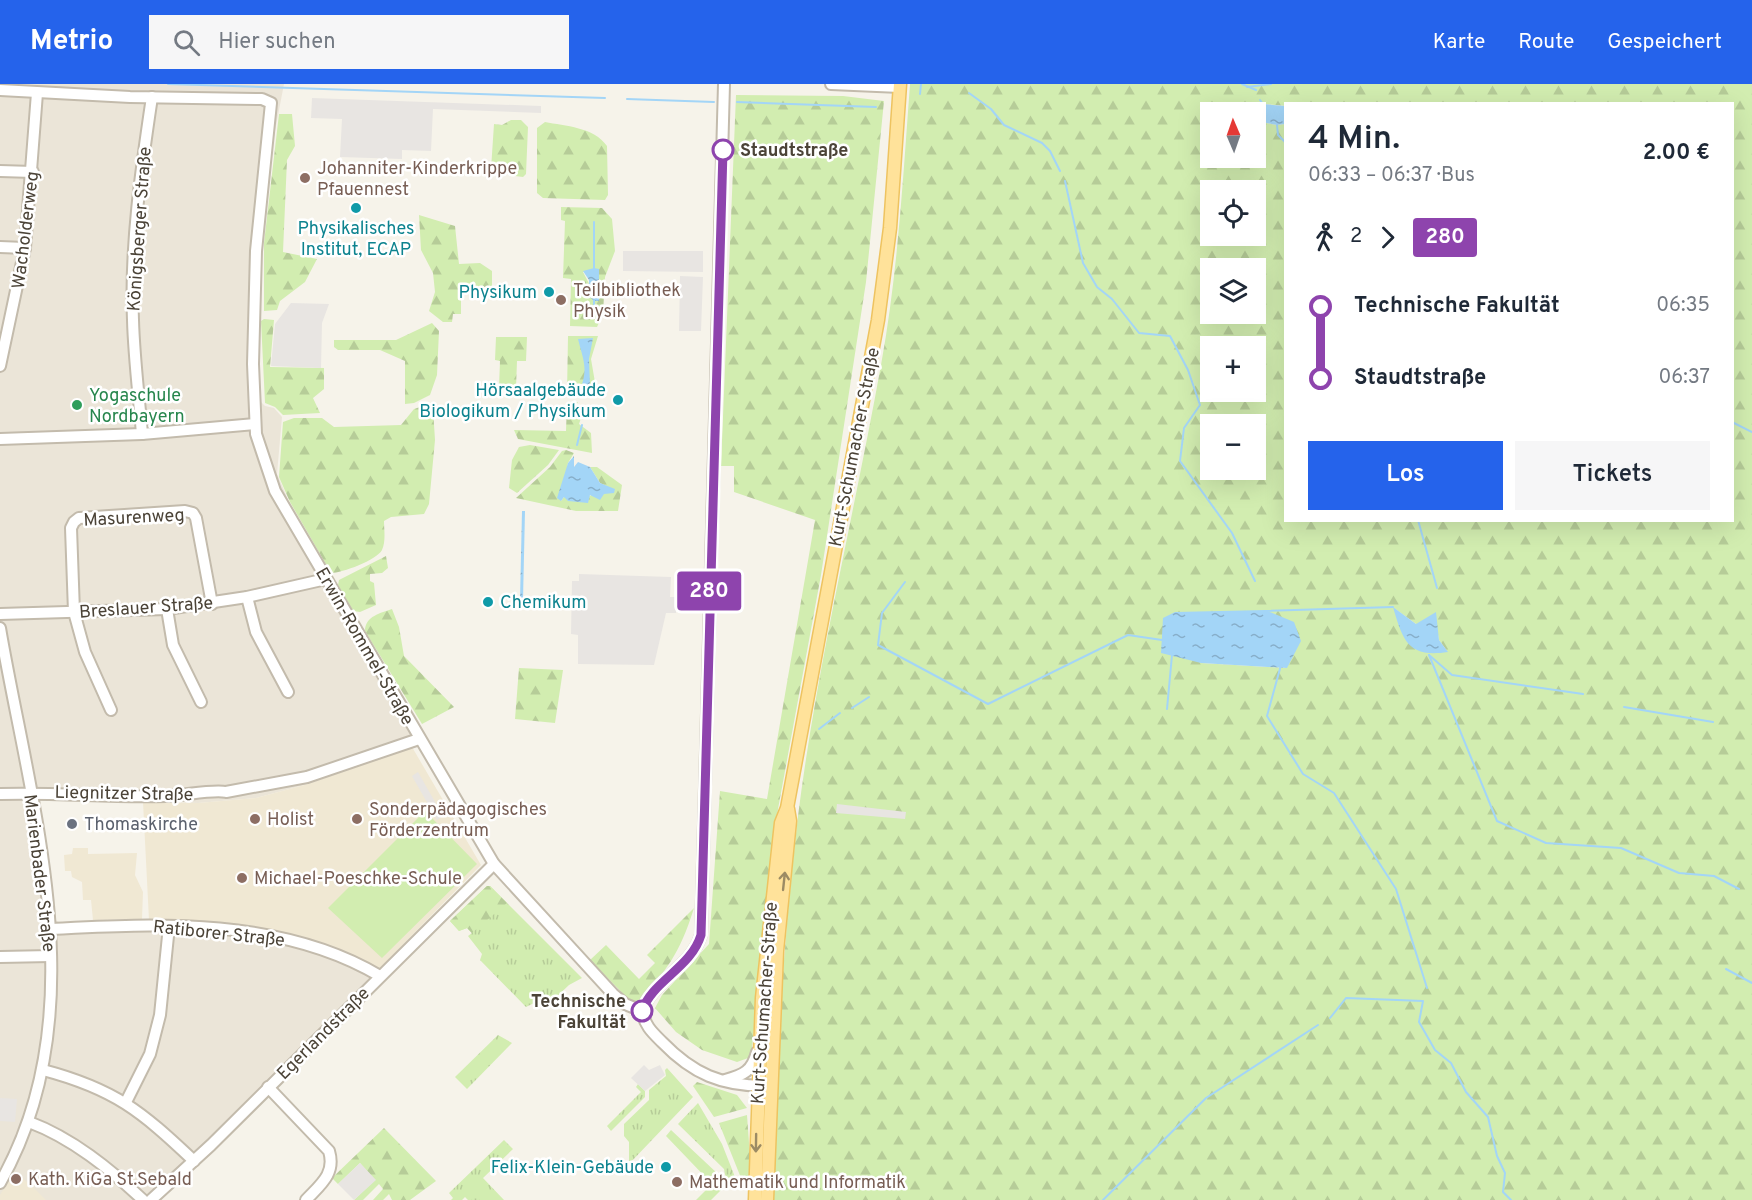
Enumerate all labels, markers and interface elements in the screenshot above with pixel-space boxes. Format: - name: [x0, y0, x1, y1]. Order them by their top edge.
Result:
- search box: [149, 15, 569, 69]
- text: Metrio: [30, 24, 113, 60]
- icon: search: [170, 26, 203, 59]
- text: Hier suchen: [218, 29, 336, 56]
- text: Karte: [1433, 29, 1485, 56]
- text: Route: [1518, 29, 1574, 56]
- text: Gespeichert: [1607, 29, 1722, 56]
- north arrow: [1200, 102, 1266, 168]
- map controls: [1200, 102, 1266, 480]
- text: 4 Min.: [1308, 119, 1400, 161]
- marker: Staudtstraße: [712, 139, 734, 161]
- place label: Staudtstraße: [740, 140, 848, 163]
- text: 2.00 €: [1643, 140, 1710, 167]
- street label: Königsberger Straße: [123, 146, 158, 312]
- place label: Johanniter-Kinderkrippe Pfauennest: [317, 158, 517, 202]
- text: 06:33 – 06:37 · Bus: [1308, 163, 1475, 189]
- street label: Wacholderweg: [8, 170, 45, 290]
- marker: Johanniter-Kinderkrippe Pfauennest: [298, 171, 312, 185]
- button: locate: [1200, 180, 1266, 246]
- marker: Physikalisches Institut, ECAP: [349, 201, 363, 215]
- place label: Physikalisches Institut, ECAP: [297, 218, 415, 262]
- icon: walk: [1308, 221, 1341, 254]
- icon: forward: [1371, 221, 1404, 254]
- text: 2: [1350, 224, 1362, 250]
- text: 280: [1425, 224, 1465, 251]
- button: layers: [1200, 258, 1266, 324]
- place label: Teilbibliothek Physik: [573, 280, 681, 324]
- place label: Physikum: [459, 282, 537, 305]
- marker: Physikum: [542, 285, 556, 299]
- marker: Teilbibliothek Physik: [554, 293, 568, 307]
- text: Technische Fakultät: [1354, 293, 1560, 320]
- text: 06:35: [1656, 293, 1710, 319]
- button: +: [1200, 336, 1266, 402]
- street label: Kurt-Schumacher-Straße: [825, 346, 886, 549]
- text: Staudtstraße: [1354, 365, 1486, 392]
- text: 06:37: [1658, 365, 1710, 391]
- place label: Hörsaalgebäude Biologikum / Physikum: [419, 380, 606, 424]
- place label: Yogaschule Nordbayern: [89, 385, 185, 429]
- marker: Hörsaalgebäude Biologikum / Physikum: [611, 393, 625, 407]
- marker: Yogaschule Nordbayern: [70, 398, 84, 412]
- button: −: [1200, 414, 1266, 480]
- button: Los: [1308, 441, 1503, 510]
- button: Tickets: [1515, 441, 1710, 510]
- street label: Masurenweg: [83, 504, 185, 533]
- street label: Erwin-Rommel-Straße: [309, 564, 418, 730]
- line badge: 280: [674, 572, 744, 610]
- text: 280: [689, 578, 729, 605]
- street label: Breslauer Straße: [78, 592, 214, 625]
- place label: Chemikum: [500, 592, 587, 615]
- marker: Chemikum: [481, 595, 495, 609]
- street label: Liegnitzer Straße: [54, 782, 194, 807]
- street label: Marienbader Straße: [17, 793, 60, 953]
- place label: Sonderpädagogisches Förderzentrum: [369, 799, 547, 843]
- place label: Holist: [267, 809, 314, 832]
- marker: Holist: [248, 812, 262, 826]
- marker: Sonderpädagogisches Förderzentrum: [350, 812, 364, 826]
- place label: Thomaskirche: [84, 814, 198, 837]
- marker: Thomaskirche: [65, 817, 79, 831]
- place label: Michael-Poeschke-Schule: [254, 868, 462, 891]
- marker: Michael-Poeschke-Schule: [235, 871, 249, 885]
- one-way arrow: [779, 872, 790, 892]
- street label: Kurt-Schumacher-Straße: [747, 901, 784, 1105]
- street label: Ratiborer Straße: [152, 916, 286, 953]
- street label: Egerlandstraße: [273, 983, 375, 1085]
- place label: Technische Fakultät: [531, 991, 626, 1035]
- marker: Technische Fakultät: [631, 1000, 653, 1022]
- one-way arrow: [750, 1133, 762, 1153]
- place label: Felix-Klein-Gebäude: [491, 1157, 654, 1180]
- marker: Felix-Klein-Gebäude: [659, 1160, 673, 1174]
- place label: Kath. KiGa St.Sebald: [28, 1169, 192, 1192]
- marker: Kath. KiGa St.Sebald: [9, 1172, 23, 1186]
- place label: Mathematik und Informatik: [689, 1172, 906, 1195]
- marker: Mathematik und Informatik: [670, 1175, 684, 1189]

